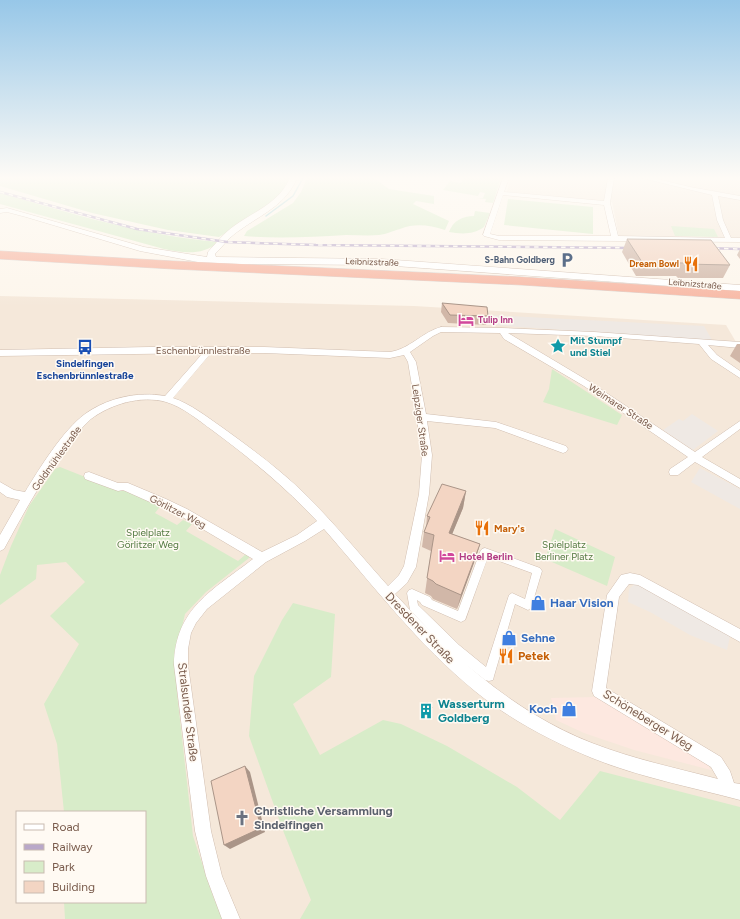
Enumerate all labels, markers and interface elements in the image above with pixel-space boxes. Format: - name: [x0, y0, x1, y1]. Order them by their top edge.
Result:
- parking icon: S-Bahn Goldberg: [558, 251, 576, 269]
- place label: S-Bahn Goldberg: [485, 254, 555, 265]
- street label: Leibnizstraße: [345, 255, 399, 268]
- restaurant icon: Dream Bowl: [682, 255, 700, 273]
- place label: Dream Bowl: [629, 258, 679, 269]
- street label: Leibnizstraße: [668, 276, 722, 291]
- hotel icon: Tulip Inn: [457, 311, 475, 329]
- place label: Tulip Inn: [478, 314, 513, 325]
- place label: Mit Stumpf und Stiel: [570, 334, 622, 359]
- place icon: Mit Stumpf und Stiel: [549, 337, 567, 355]
- bus stop icon: Sindelfingen Eschenbrünnlestraße: [76, 338, 94, 356]
- street label: Eschenbrünnlestraße: [156, 344, 251, 357]
- place label: Sindelfingen Eschenbrünnlestraße: [37, 357, 134, 382]
- street label: Weimarer Straße: [586, 381, 656, 433]
- street label: Leipziger Straße: [409, 383, 432, 458]
- street label: Goldmühlestraße: [29, 423, 85, 493]
- street label: Görlitzer Weg: [147, 492, 208, 531]
- restaurant icon: Mary's: [473, 519, 491, 537]
- place label: Mary's: [494, 522, 525, 535]
- park label: Spielplatz Görlitzer Weg: [117, 526, 179, 551]
- park label: Spielplatz Berliner Platz: [535, 538, 593, 563]
- hotel icon: Hotel Berlin: [438, 547, 456, 565]
- place label: Hotel Berlin: [459, 550, 513, 563]
- street label: Dresdener Straße: [382, 589, 458, 667]
- shop icon: Haar Vision: [529, 594, 547, 612]
- place label: Haar Vision: [550, 596, 614, 610]
- shop icon: Sehne: [500, 629, 518, 647]
- place label: Sehne: [521, 631, 556, 645]
- restaurant icon: Petek: [497, 647, 515, 665]
- place label: Petek: [518, 649, 550, 663]
- street label: Stralsunder Straße: [175, 662, 201, 763]
- street label: Schöneberger Weg: [600, 687, 696, 753]
- place label: Wasserturm Goldberg: [438, 697, 505, 725]
- shop icon: Koch: [560, 700, 578, 718]
- building icon: Wasserturm Goldberg: [417, 702, 435, 720]
- place label: Koch: [529, 702, 557, 716]
- place label: Christliche Versammlung Sindelfingen: [254, 804, 393, 832]
- church icon: Christliche Versammlung Sindelfingen: [233, 809, 251, 827]
- legend: [16, 811, 146, 903]
- text: Road: [52, 820, 80, 834]
- text: Railway: [52, 840, 93, 854]
- text: Park: [52, 860, 75, 874]
- text: Building: [52, 880, 95, 894]

